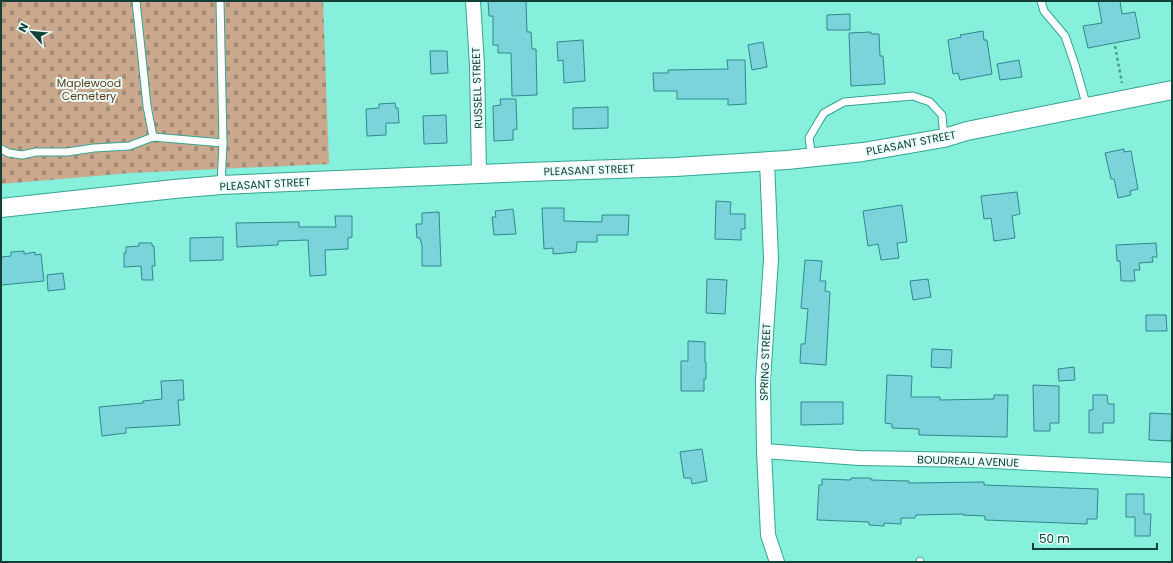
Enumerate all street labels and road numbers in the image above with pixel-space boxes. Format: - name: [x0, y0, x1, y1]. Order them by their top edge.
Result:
- street label: RUSSELL STREET: [468, 47, 486, 129]
- street label: PLEASANT STREET: [865, 126, 957, 160]
- street label: PLEASANT STREET: [543, 160, 635, 180]
- street label: PLEASANT STREET: [219, 174, 311, 194]
- street label: SPRING STREET: [756, 323, 774, 401]
- street label: BOUDREAU AVENUE: [917, 451, 1019, 471]

